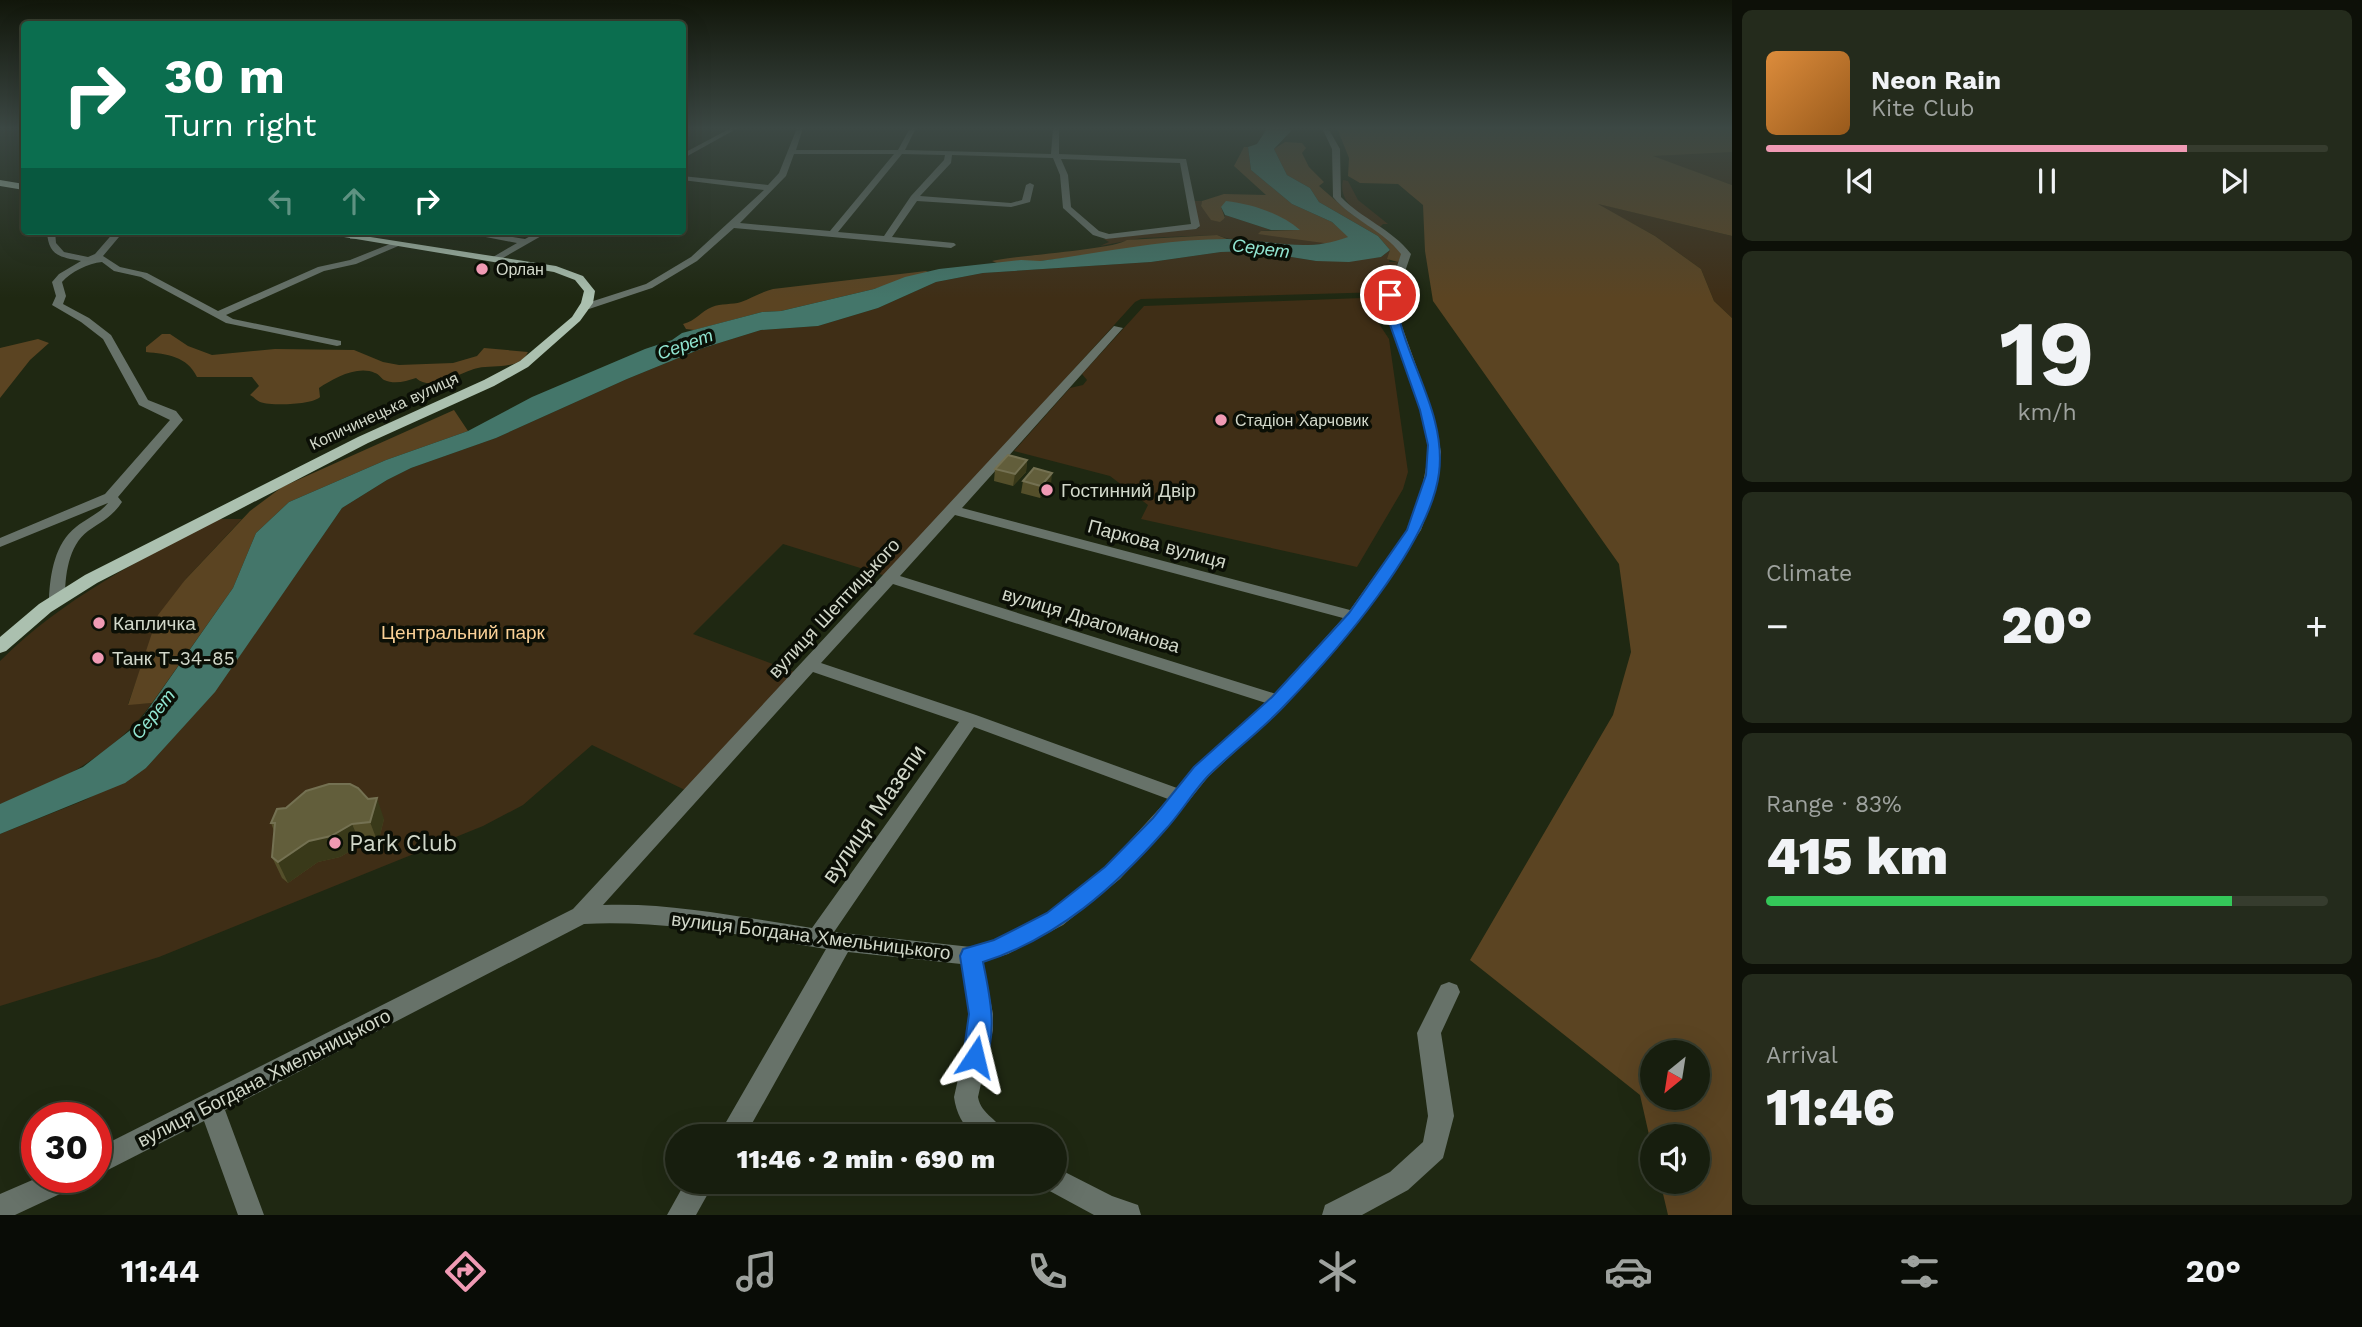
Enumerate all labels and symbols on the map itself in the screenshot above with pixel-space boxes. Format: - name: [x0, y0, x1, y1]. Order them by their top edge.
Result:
- water label: Серет: [1231, 234, 1291, 262]
- place label: Орлан: [496, 260, 544, 279]
- marker: Орлан: [474, 261, 490, 277]
- pin: [1360, 265, 1420, 325]
- water label: Серет: [654, 324, 716, 364]
- street label: Копичинецька вулиця: [307, 368, 461, 454]
- place label: Стадіон Харчовик: [1235, 411, 1369, 430]
- marker: Стадіон Харчовик: [1213, 412, 1229, 428]
- place label: Гостинний Двір: [1061, 479, 1196, 502]
- marker: Гостинний Двір: [1039, 482, 1055, 498]
- street label: Паркова вулиця: [1085, 514, 1229, 574]
- street label: вулиця Шептицького: [763, 533, 905, 683]
- street label: вулиця Драгоманова: [1000, 582, 1183, 658]
- place label: Капличка: [113, 612, 196, 635]
- marker: Капличка: [91, 615, 107, 631]
- park label: Центральний парк: [381, 621, 546, 644]
- place label: Танк Т-34-85: [112, 647, 235, 670]
- marker: Танк Т-34-85: [90, 650, 106, 666]
- water label: Серет: [127, 685, 179, 743]
- street label: вулиця Мазепи: [816, 740, 932, 888]
- place label: Park Club: [349, 830, 457, 857]
- marker: Park Club: [327, 835, 343, 851]
- street label: вулиця Богдана Хмельницького: [670, 907, 952, 965]
- street label: вулиця Богдана Хмельницького: [134, 1004, 394, 1152]
- position arrow: [938, 1020, 1012, 1094]
- north arrow: [1640, 1040, 1710, 1110]
- speed limit sign: 30: [21, 1102, 112, 1193]

